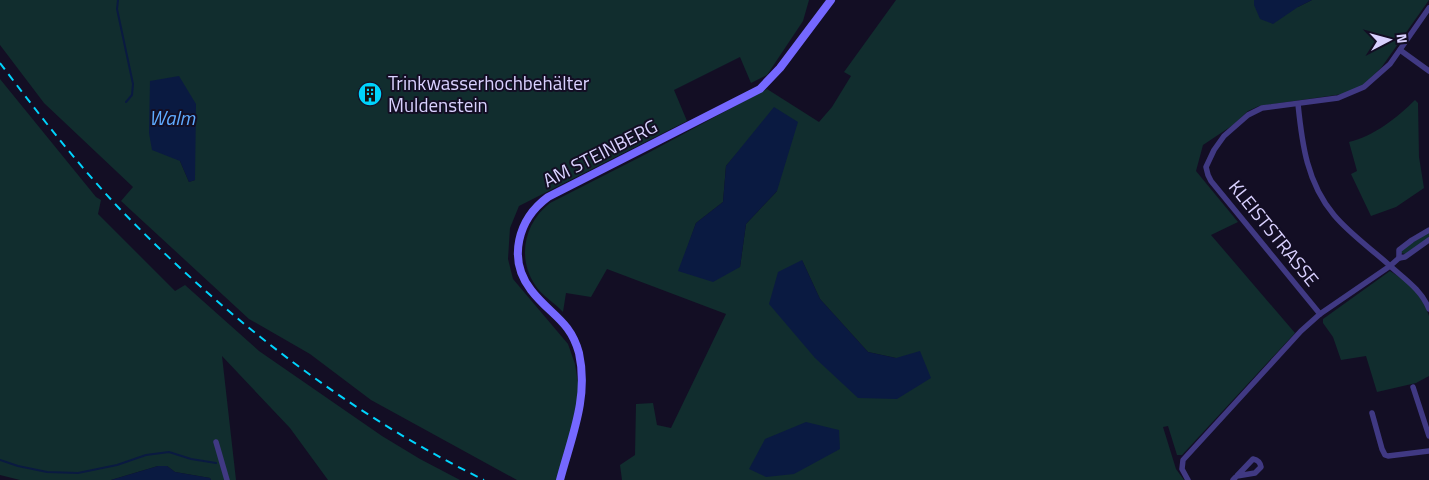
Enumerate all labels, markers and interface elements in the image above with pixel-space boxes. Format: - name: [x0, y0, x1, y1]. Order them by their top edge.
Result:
- north arrow: [1364, 15, 1414, 65]
- text: N: [1391, 33, 1413, 45]
- place label: Trinkwasserhochbehälter Muldenstein: [388, 68, 590, 119]
- building icon: Trinkwasserhochbehälter Muldenstein: [357, 81, 383, 107]
- water label: Walm: [149, 102, 195, 133]
- street label: AM STEINBERG: [537, 111, 662, 194]
- street label: KLEISTSTRASSE: [1222, 173, 1326, 292]

